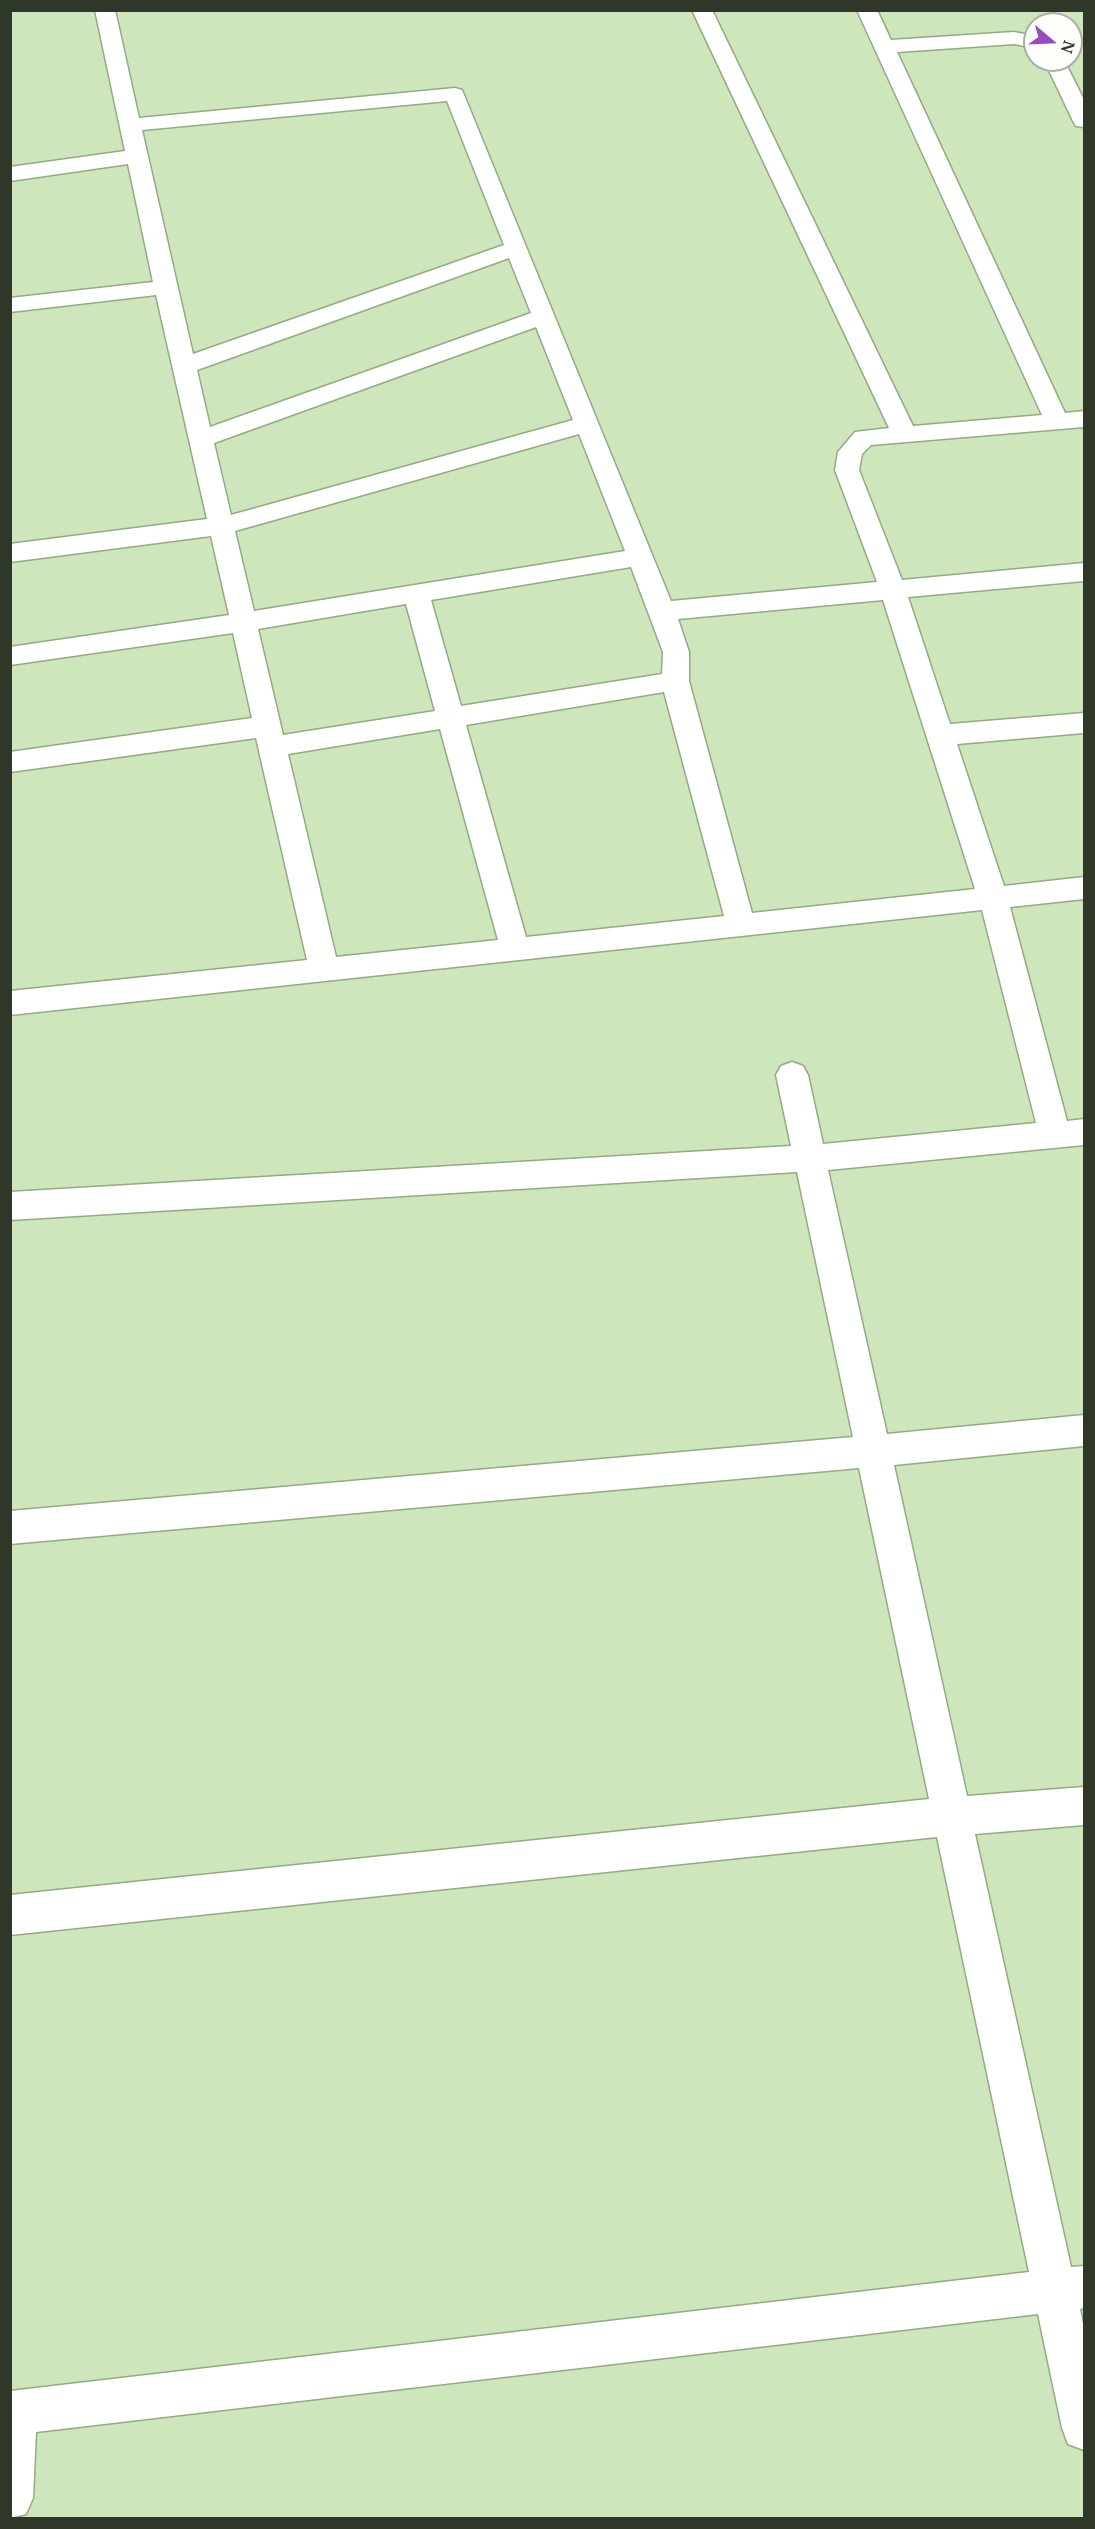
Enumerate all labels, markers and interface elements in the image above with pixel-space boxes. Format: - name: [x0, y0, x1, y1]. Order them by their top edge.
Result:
- north arrow: [1023, 12, 1083, 72]
- text: N: [1056, 38, 1081, 57]

